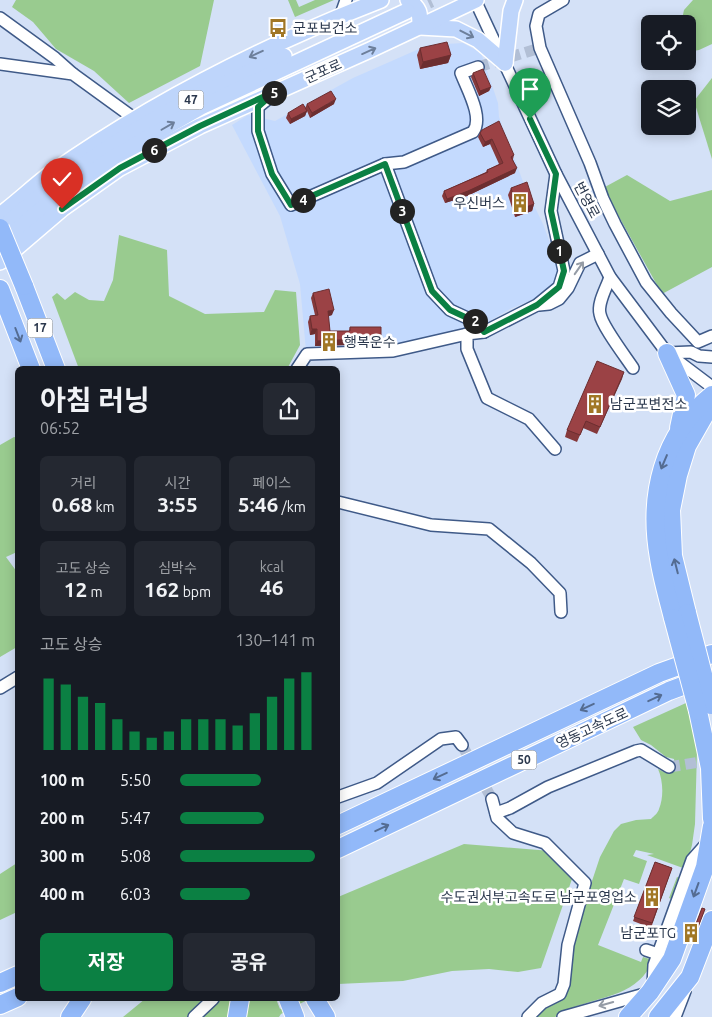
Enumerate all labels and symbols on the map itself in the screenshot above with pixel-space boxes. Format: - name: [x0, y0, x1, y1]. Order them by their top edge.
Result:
- bus stop icon: 군포보건소: [267, 17, 289, 39]
- place label: 군포보건소: [293, 20, 358, 36]
- one-way arrow: [459, 30, 474, 39]
- one-way arrow: [361, 45, 376, 55]
- one-way arrow: [249, 50, 264, 60]
- street label: 군포로: [302, 56, 344, 86]
- pin: [509, 68, 551, 119]
- pin: 5: [262, 80, 286, 106]
- road number: 47: [178, 90, 204, 110]
- one-way arrow: [161, 120, 175, 130]
- pin: 6: [142, 138, 166, 162]
- pin: [41, 158, 83, 209]
- street label: 번영로: [571, 179, 603, 221]
- pin: 4: [290, 188, 316, 212]
- building icon: 우신버스: [509, 192, 531, 214]
- place label: 우신버스: [453, 195, 505, 211]
- pin: 3: [390, 198, 414, 224]
- pin: 1: [546, 238, 572, 264]
- one-way arrow: [574, 261, 584, 275]
- pin: 2: [462, 308, 488, 334]
- road number: 17: [28, 318, 52, 338]
- one-way arrow: [14, 327, 23, 342]
- building icon: 행복운수: [318, 331, 340, 353]
- place label: 행복운수: [344, 334, 396, 350]
- building icon: 남군포변전소: [584, 393, 606, 415]
- place label: 남군포변전소: [610, 396, 687, 412]
- one-way arrow: [659, 454, 669, 469]
- one-way arrow: [671, 558, 680, 574]
- one-way arrow: [647, 693, 662, 702]
- one-way arrow: [580, 703, 595, 712]
- street label: 영동고속도로: [554, 704, 631, 752]
- road number: 50: [512, 750, 536, 770]
- one-way arrow: [433, 772, 448, 782]
- one-way arrow: [374, 822, 389, 832]
- one-way arrow: [691, 882, 701, 897]
- building icon: 수도권서부고속도로 남군포영업소: [641, 886, 663, 908]
- place label: 수도권서부고속도로 남군포영업소: [441, 889, 637, 905]
- building icon: 남군포TG: [680, 922, 702, 944]
- place label: 남군포TG: [621, 925, 676, 941]
- one-way arrow: [598, 999, 614, 1009]

